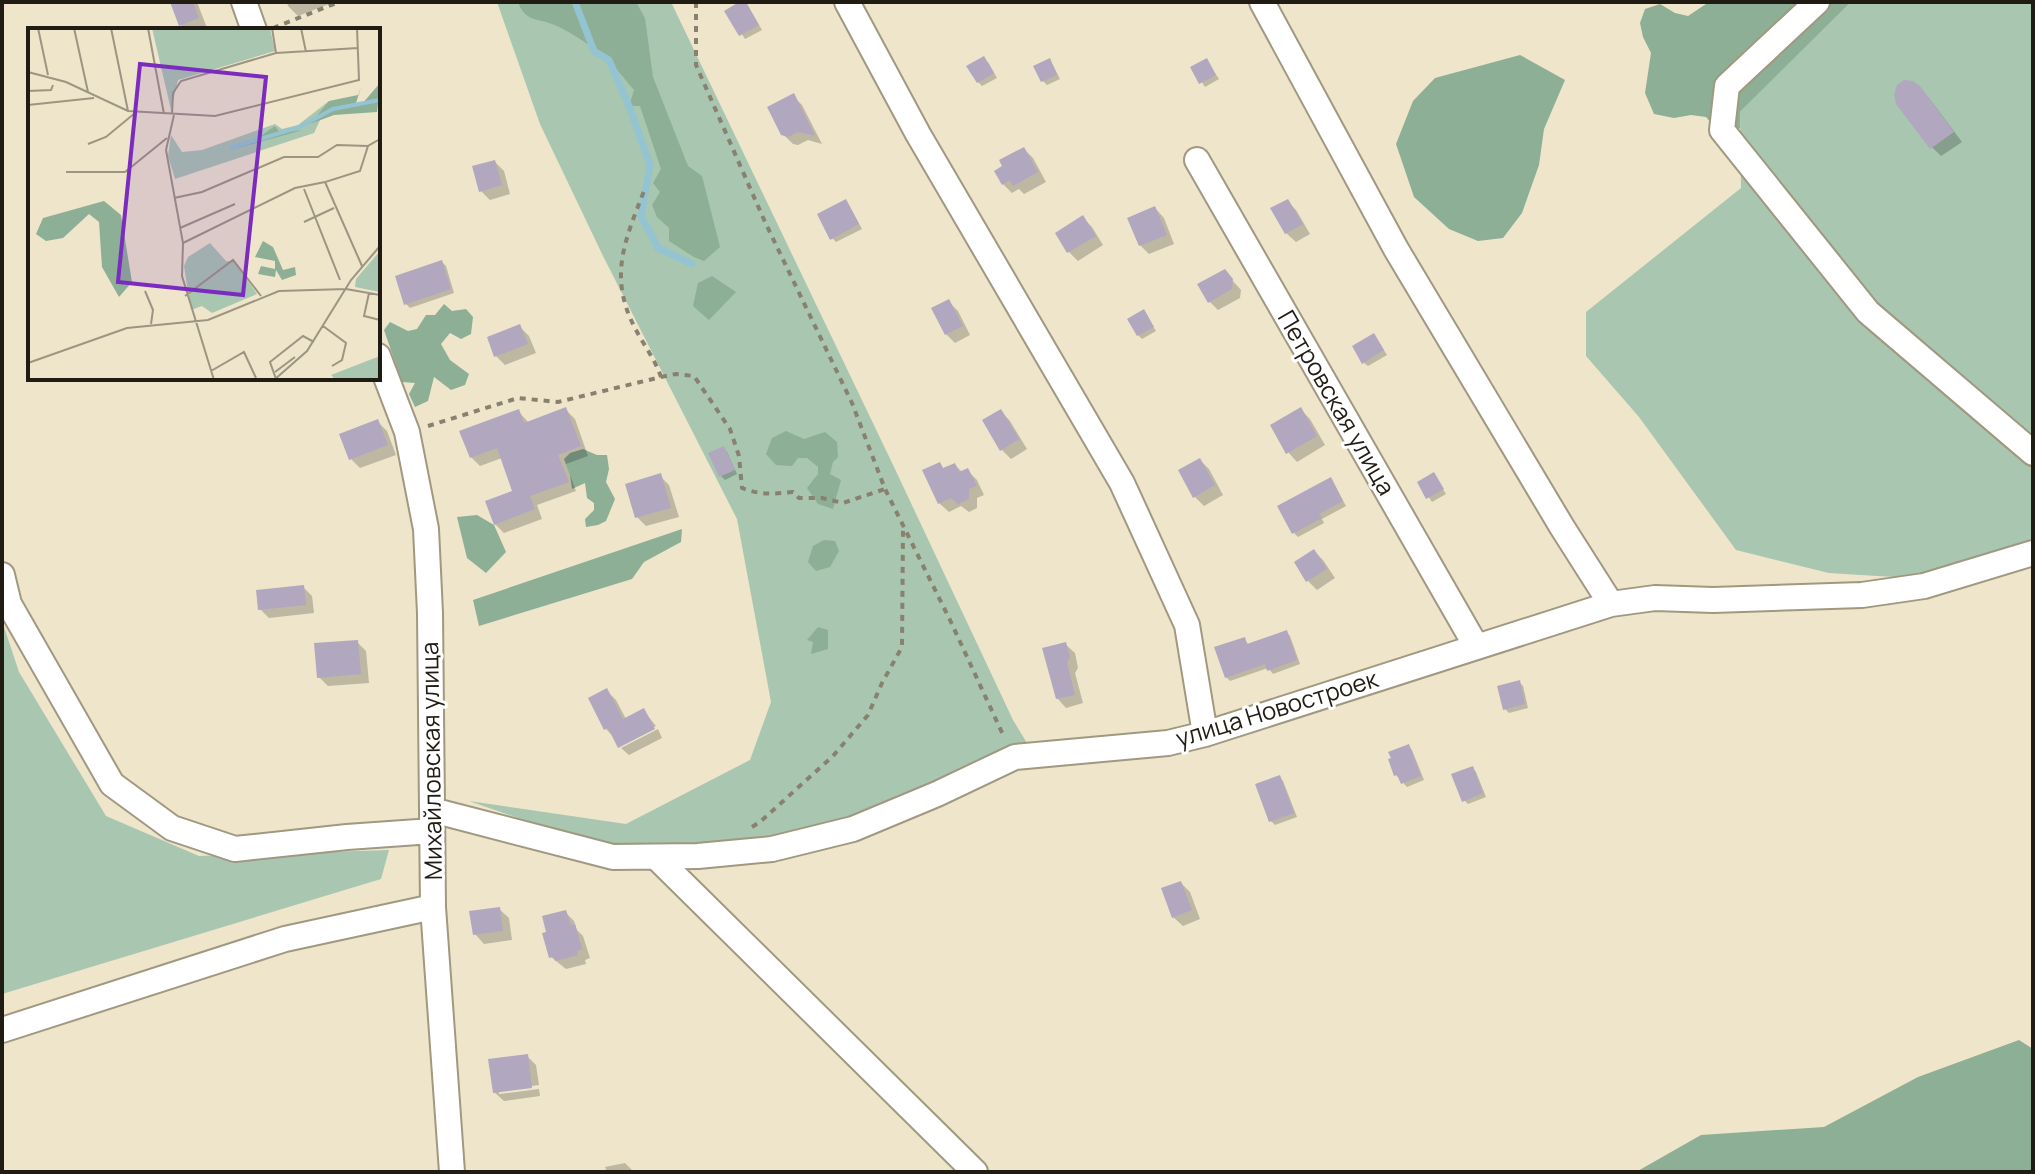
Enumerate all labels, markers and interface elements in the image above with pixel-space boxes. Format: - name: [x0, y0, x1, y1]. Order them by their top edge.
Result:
- inset map: [28, 28, 380, 380]
- street label: Петровская улица: [1271, 304, 1404, 501]
- street label: Михайловская улица: [412, 642, 449, 880]
- street label: улица Новостроек: [1171, 661, 1383, 754]

